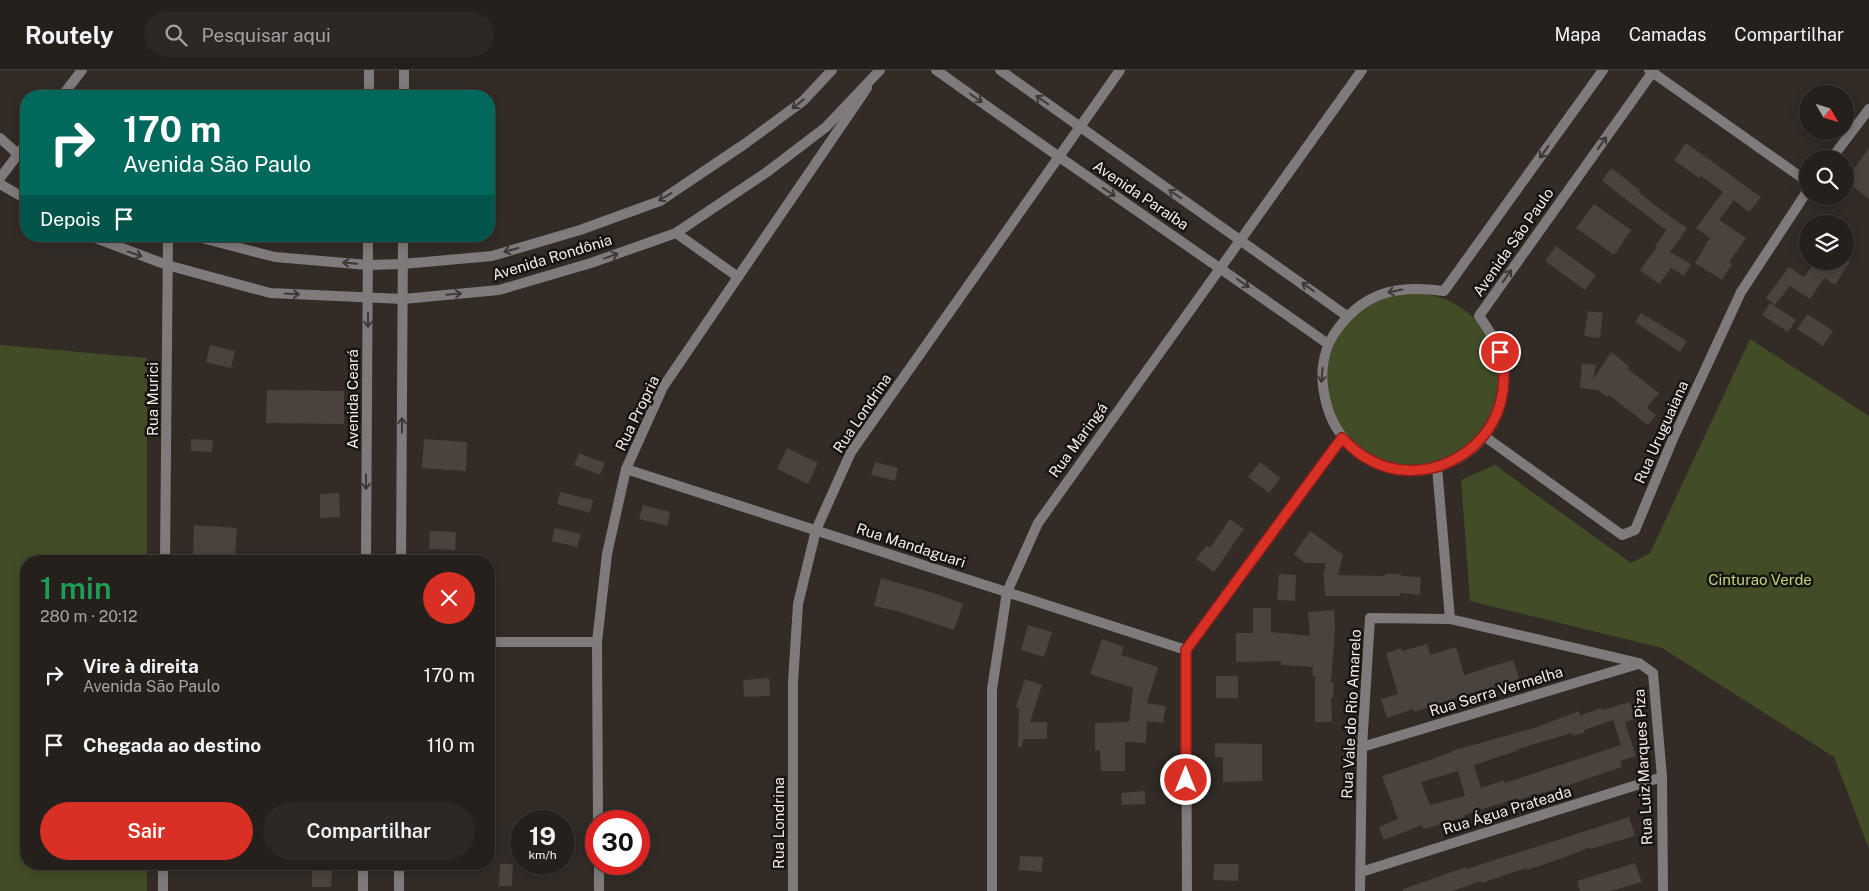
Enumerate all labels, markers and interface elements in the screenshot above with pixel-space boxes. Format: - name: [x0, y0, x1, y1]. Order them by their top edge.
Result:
- search box: [144, 12, 494, 57]
- text: Routely: [25, 21, 114, 49]
- icon: search: [162, 21, 190, 49]
- text: Pesquisar aqui: [202, 24, 331, 46]
- text: Mapa: [1554, 24, 1601, 45]
- text: Camadas: [1629, 24, 1706, 45]
- text: Compartilhar: [1734, 24, 1844, 45]
- north arrow: [1799, 85, 1854, 140]
- map controls: [1799, 85, 1854, 270]
- one-way arrow: [969, 93, 983, 103]
- one-way arrow: [1036, 95, 1050, 105]
- one-way arrow: [792, 99, 805, 110]
- text: 170 m: [123, 109, 221, 150]
- icon: right: [40, 110, 105, 175]
- one-way arrow: [1597, 137, 1607, 151]
- one-way arrow: [1538, 145, 1549, 158]
- button: search: [1799, 150, 1854, 205]
- text: Avenida São Paulo: [123, 151, 311, 177]
- street label: Avenida Paraíba: [1090, 157, 1192, 233]
- street label: Avenida São Paulo: [1469, 185, 1557, 299]
- one-way arrow: [1101, 187, 1115, 197]
- one-way arrow: [1168, 189, 1182, 199]
- one-way arrow: [658, 193, 672, 203]
- icon: arrive: [110, 205, 138, 233]
- text: Depois: [40, 208, 100, 230]
- button: layers: [1799, 215, 1854, 270]
- street label: Avenida Rondônia: [490, 231, 614, 283]
- one-way arrow: [504, 246, 520, 255]
- one-way arrow: [127, 249, 143, 259]
- one-way arrow: [603, 251, 618, 260]
- one-way arrow: [342, 259, 358, 268]
- one-way arrow: [1502, 269, 1512, 283]
- one-way arrow: [1236, 278, 1250, 288]
- one-way arrow: [1302, 282, 1315, 293]
- one-way arrow: [1388, 286, 1404, 296]
- one-way arrow: [284, 289, 300, 298]
- one-way arrow: [446, 290, 462, 299]
- one-way arrow: [363, 312, 372, 328]
- pin: [1479, 331, 1521, 373]
- icon: arrive: [1486, 338, 1514, 366]
- street label: Avenida Ceará: [344, 349, 361, 449]
- street label: Rua Murici: [144, 362, 161, 436]
- one-way arrow: [1318, 367, 1327, 383]
- street label: Rua Londrina: [829, 370, 895, 456]
- street label: Rua Propria: [612, 373, 662, 453]
- street label: Rua Uruguaiana: [1631, 378, 1691, 486]
- street label: Rua Maringá: [1045, 399, 1111, 481]
- one-way arrow: [397, 417, 407, 434]
- one-way arrow: [361, 474, 371, 490]
- street label: Rua Mandaguari: [854, 519, 968, 571]
- text: 1 min: [40, 570, 111, 606]
- park label: Cinturao Verde: [1708, 571, 1812, 588]
- button: close: [423, 572, 475, 624]
- text: 280 m · 20:12: [40, 607, 138, 626]
- street label: Rua Vale do Rio Amarelo: [1338, 629, 1364, 799]
- text: Vire à direita: [83, 655, 199, 677]
- icon: right: [40, 661, 68, 689]
- street label: Rua Serra Vermelha: [1427, 663, 1565, 719]
- text: 170 m: [424, 664, 475, 686]
- text: Avenida São Paulo: [83, 677, 220, 696]
- street label: Rua Luiz Marques Piza: [1630, 689, 1656, 845]
- icon: arrive: [40, 731, 68, 759]
- text: Chegada ao destino: [83, 734, 261, 756]
- text: 110 m: [427, 734, 475, 756]
- position arrow: [1159, 753, 1211, 805]
- street label: Rua Londrina: [770, 777, 787, 869]
- street label: Rua Água Prateada: [1441, 782, 1573, 838]
- button: Sair: [40, 802, 253, 860]
- button: Compartilhar: [263, 802, 475, 860]
- speed limit sign: 30: [585, 810, 650, 875]
- text: 19: [529, 821, 556, 851]
- text: km/h: [528, 848, 557, 862]

